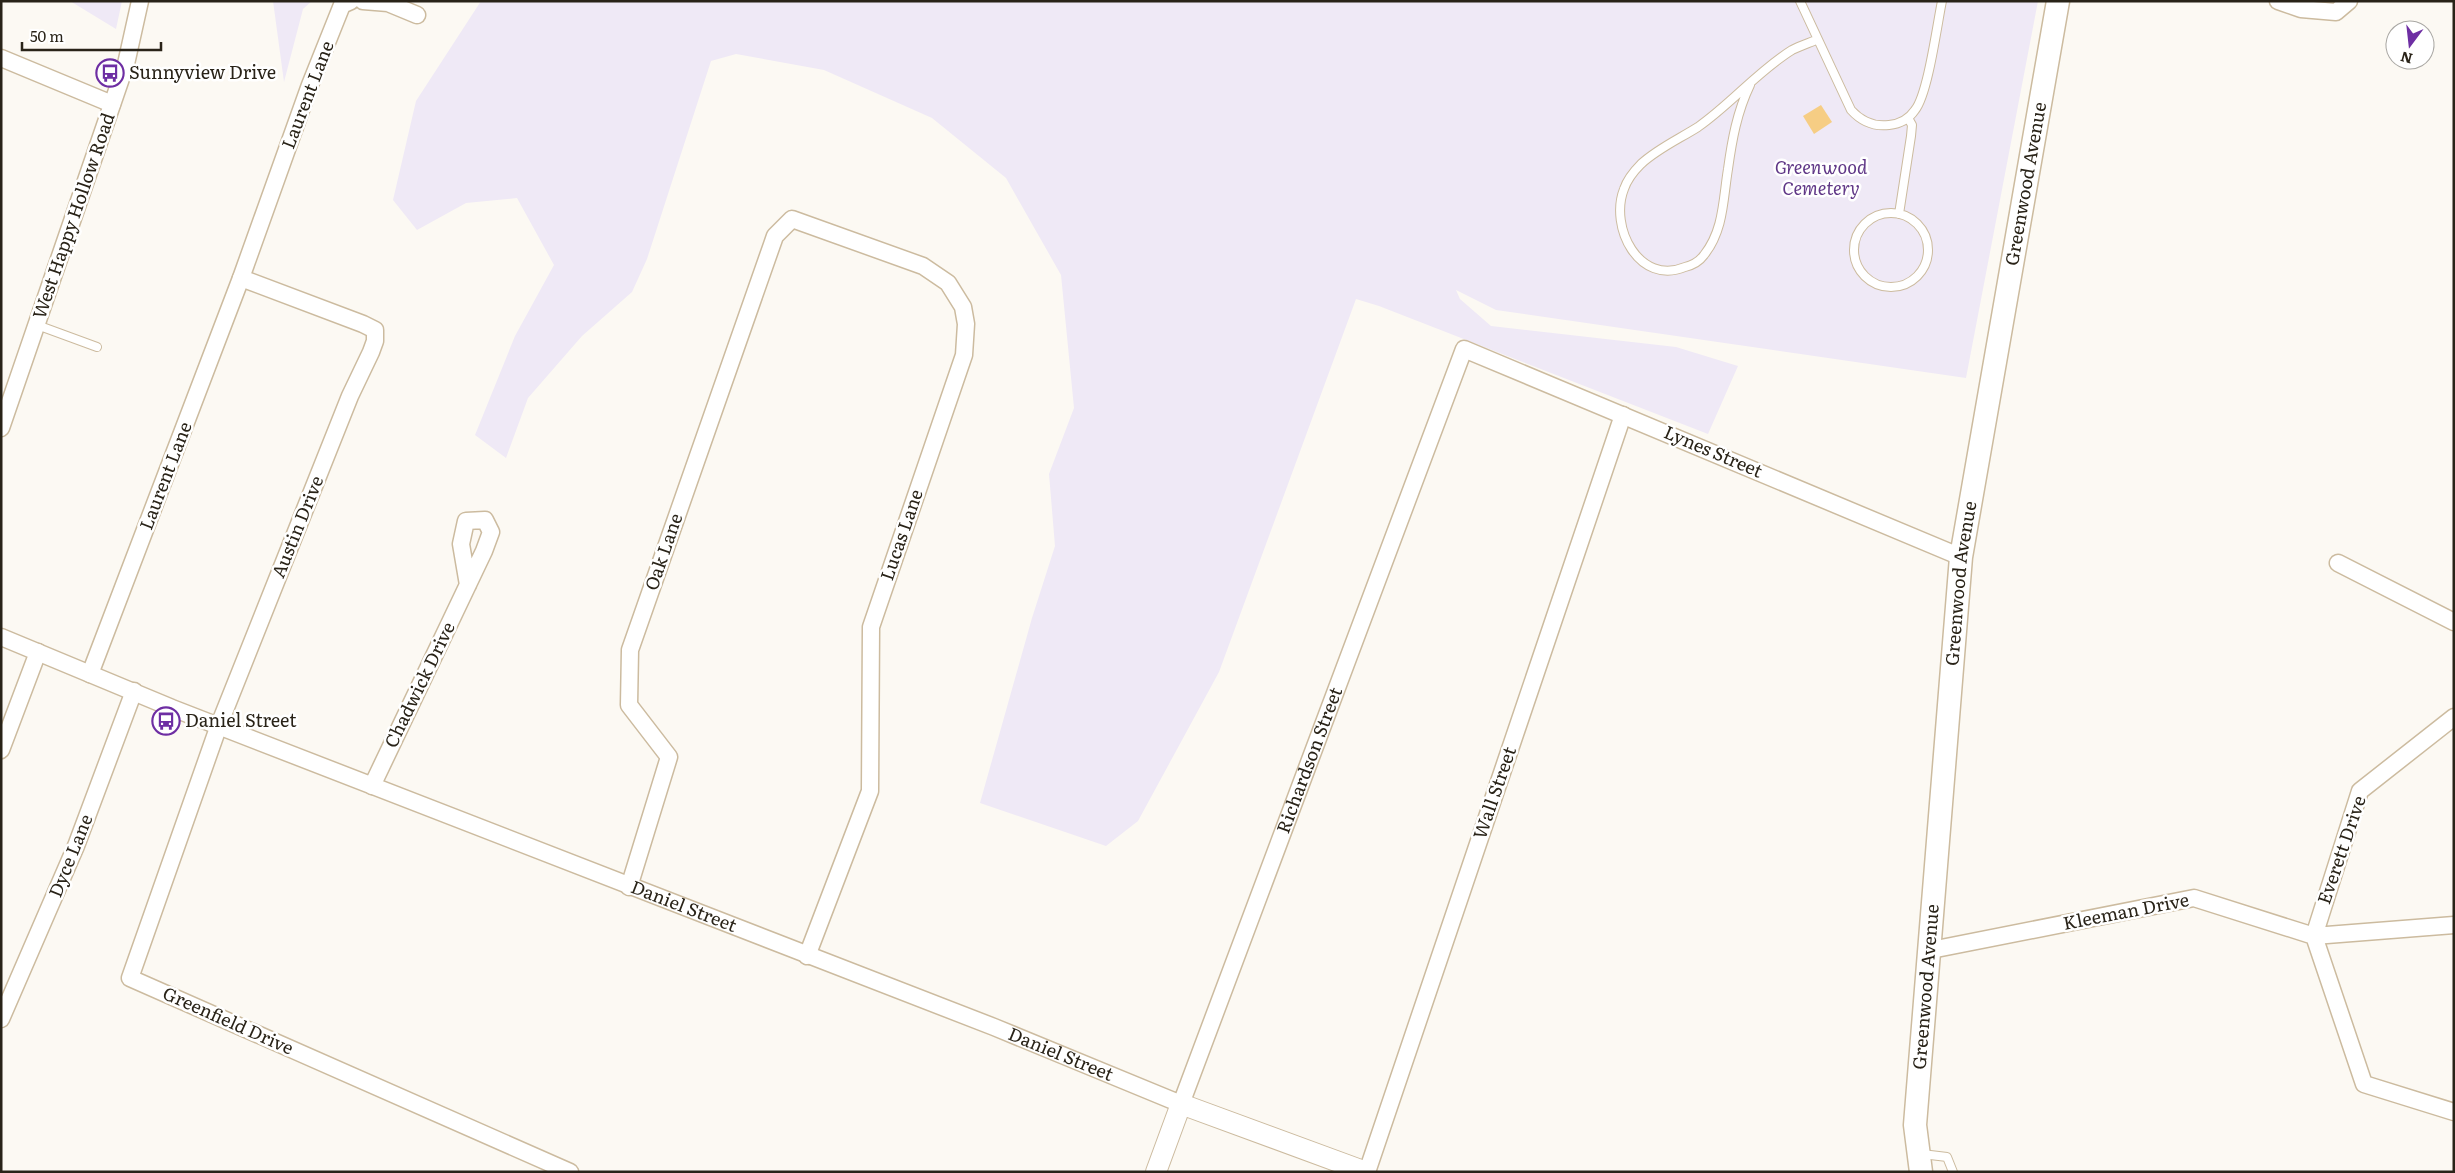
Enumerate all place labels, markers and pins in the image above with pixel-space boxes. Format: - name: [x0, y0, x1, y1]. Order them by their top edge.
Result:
- bus stop icon: Sunnyview Drive: [95, 58, 125, 88]
- place label: Sunnyview Drive: [129, 58, 276, 85]
- bus stop icon: Daniel Street: [151, 706, 181, 736]
- place label: Daniel Street: [185, 706, 297, 733]

